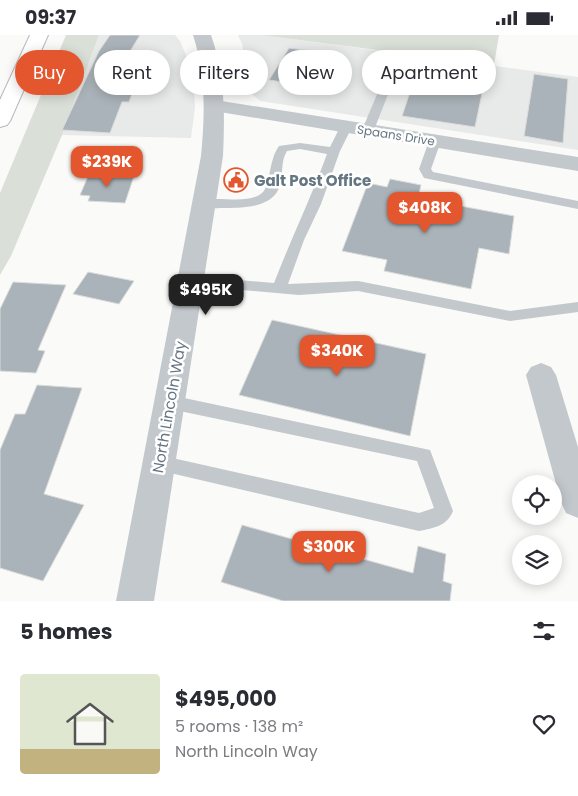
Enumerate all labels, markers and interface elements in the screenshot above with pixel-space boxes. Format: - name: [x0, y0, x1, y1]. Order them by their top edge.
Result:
- text: 09:37: [25, 4, 76, 31]
- chip: Buy: [15, 50, 84, 95]
- chip: Rent: [94, 50, 170, 95]
- chip: Filters: [180, 50, 268, 95]
- chip: New: [278, 50, 352, 95]
- chip: Apartment: [362, 50, 496, 95]
- street label: Spaans Drive: [356, 120, 436, 150]
- pin: $239K: [72, 145, 142, 188]
- text: $239K: [82, 150, 132, 173]
- public building icon: Galt Post Office: [223, 167, 249, 193]
- place label: Galt Post Office: [254, 170, 371, 191]
- pin: $408K: [390, 191, 460, 234]
- text: $408K: [398, 196, 452, 219]
- pin: $495K: [171, 273, 241, 316]
- text: $495K: [180, 278, 232, 301]
- pin: $340K: [302, 335, 372, 377]
- street label: North Lincoln Way: [147, 339, 191, 475]
- text: $340K: [311, 339, 363, 362]
- map controls: [512, 475, 562, 585]
- button: locate: [512, 475, 562, 525]
- pin: $300K: [294, 531, 364, 573]
- text: $300K: [303, 535, 355, 558]
- button: layers: [512, 535, 562, 585]
- text: 5 homes: [20, 617, 113, 646]
- icon: filters: [530, 617, 558, 645]
- text: $495,000: [175, 684, 277, 713]
- icon: home: [60, 694, 120, 754]
- icon: heart: [530, 710, 558, 738]
- text: 5 rooms · 138 m²: [175, 715, 303, 738]
- text: North Lincoln Way: [175, 740, 318, 763]

